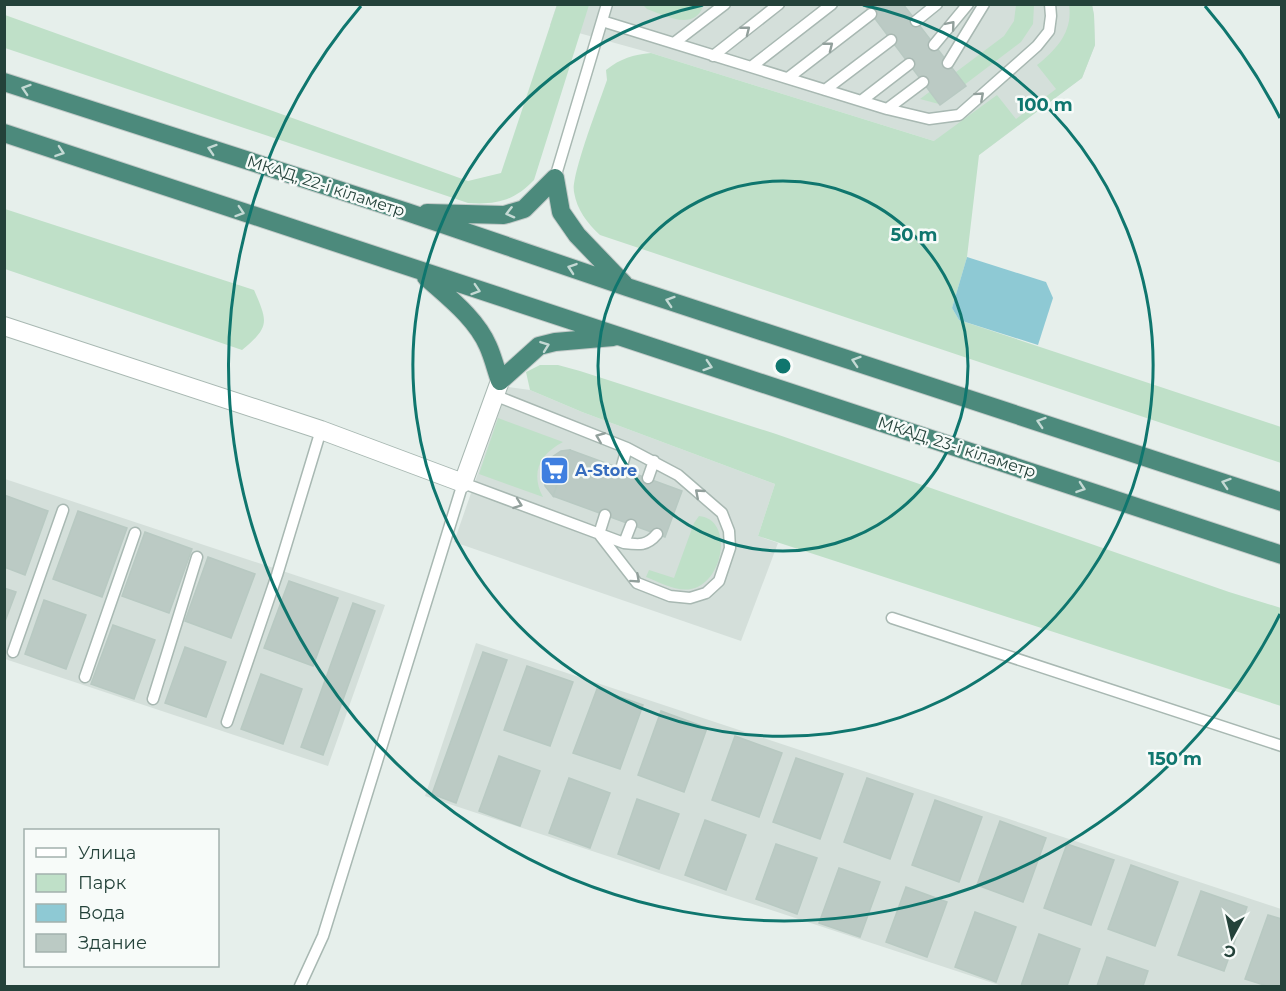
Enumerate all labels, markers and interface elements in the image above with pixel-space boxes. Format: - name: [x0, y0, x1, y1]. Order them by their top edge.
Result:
- one-way arrow: [944, 20, 955, 31]
- one-way arrow: [739, 26, 750, 37]
- one-way arrow: [822, 43, 833, 54]
- one-way arrow: [21, 83, 32, 96]
- one-way arrow: [974, 92, 984, 103]
- text: 100 m: [1017, 94, 1073, 116]
- one-way arrow: [207, 143, 218, 156]
- one-way arrow: [54, 144, 65, 157]
- street label: МКАД, 22-і кіламетр: [245, 151, 407, 221]
- one-way arrow: [234, 205, 245, 217]
- one-way arrow: [506, 205, 516, 218]
- text: 50 m: [891, 224, 937, 246]
- one-way arrow: [567, 263, 578, 275]
- one-way arrow: [470, 282, 481, 295]
- one-way arrow: [665, 296, 676, 308]
- one-way arrow: [539, 340, 550, 353]
- centre of rings: [773, 356, 793, 376]
- one-way arrow: [851, 356, 862, 368]
- one-way arrow: [702, 359, 713, 371]
- street label: МКАД, 23-і кіламетр: [876, 412, 1038, 482]
- one-way arrow: [1036, 417, 1047, 429]
- one-way arrow: [595, 432, 606, 444]
- supermarket icon: A-Store: [538, 454, 570, 486]
- place label: A-Store: [574, 461, 637, 480]
- one-way arrow: [1221, 478, 1232, 491]
- one-way arrow: [1075, 481, 1086, 493]
- one-way arrow: [695, 489, 706, 500]
- one-way arrow: [512, 497, 523, 509]
- one-way arrow: [629, 571, 640, 582]
- text: 150 m: [1148, 748, 1202, 770]
- legend: [24, 829, 219, 967]
- text: Улица: [78, 842, 136, 864]
- text: Парк: [78, 872, 127, 894]
- text: Вода: [78, 902, 125, 924]
- north arrow: [1202, 907, 1262, 967]
- text: Здание: [78, 932, 147, 954]
- text: С: [1223, 941, 1237, 962]

